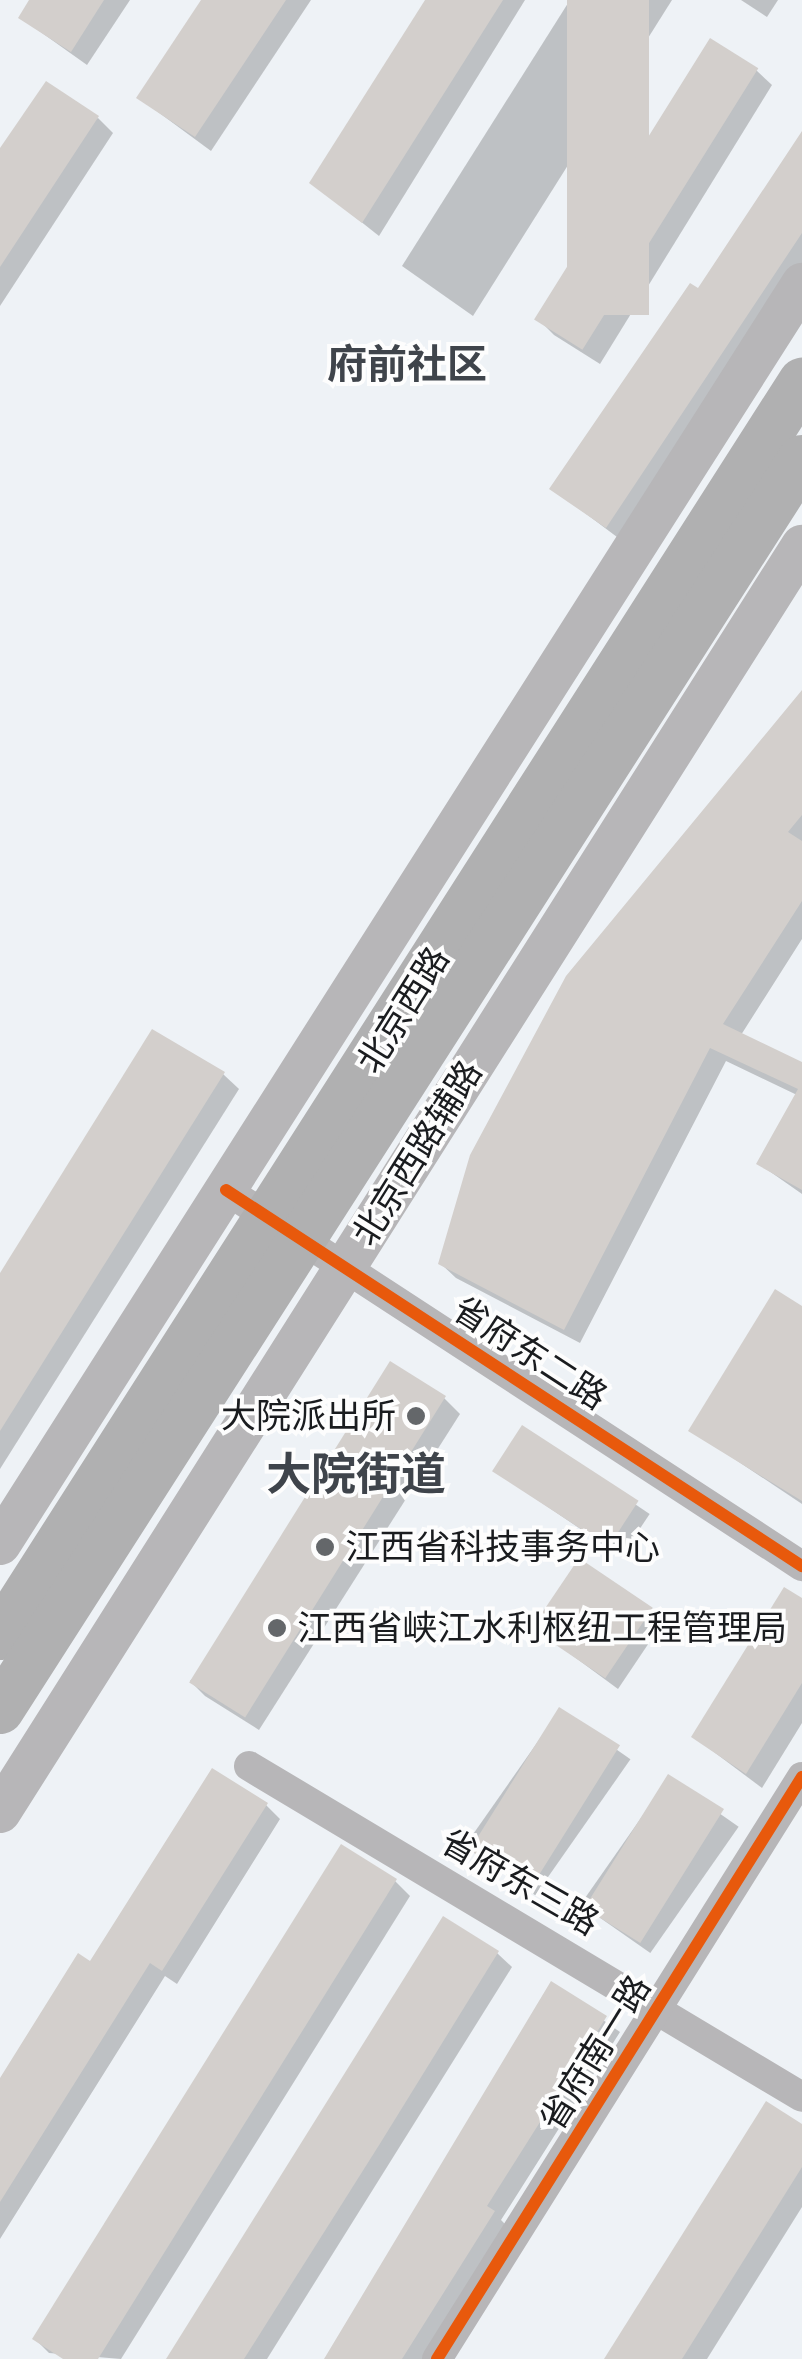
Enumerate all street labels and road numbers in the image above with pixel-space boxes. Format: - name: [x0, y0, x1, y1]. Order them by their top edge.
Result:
- street label: 北京西路: [348, 940, 458, 1080]
- street label: 北京西路辅路: [344, 1053, 490, 1253]
- street label: 省府东二路: [445, 1288, 615, 1418]
- street label: 省府东三路: [434, 1820, 606, 1944]
- street label: 省府南一路: [531, 1968, 659, 2138]

